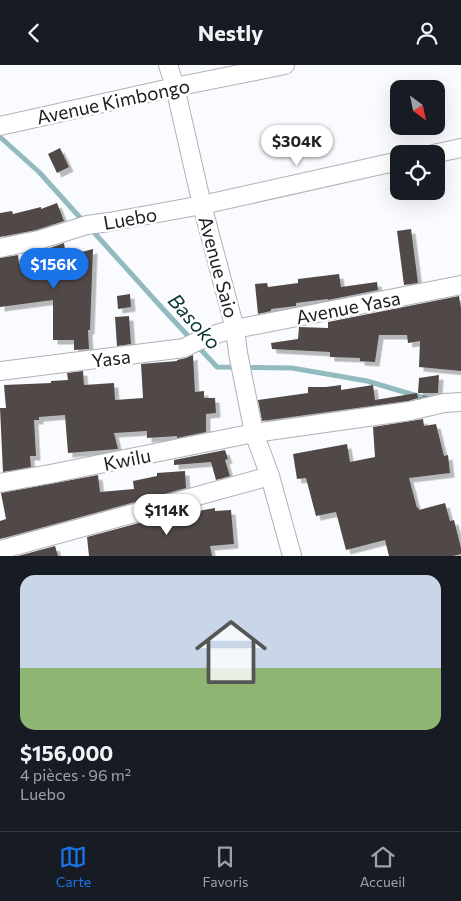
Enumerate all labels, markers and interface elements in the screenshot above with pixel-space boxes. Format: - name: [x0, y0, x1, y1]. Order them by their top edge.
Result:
- icon: back: [20, 19, 48, 47]
- text: Nestly: [198, 19, 263, 46]
- icon: person: [413, 19, 441, 47]
- street label: Avenue Kimbongo: [34, 74, 192, 128]
- north arrow: [390, 80, 445, 135]
- map controls: [390, 80, 445, 200]
- pin: $304K: [262, 124, 332, 167]
- text: $304K: [272, 131, 322, 150]
- button: locate: [390, 145, 445, 200]
- street label: Luebo: [101, 202, 159, 234]
- street label: Avenue Saio: [194, 214, 244, 320]
- pin: $156K: [19, 247, 89, 290]
- text: $156K: [31, 254, 77, 273]
- street label: Avenue Yasa: [294, 286, 402, 328]
- water label: Basoko: [164, 288, 226, 354]
- street label: Yasa: [90, 344, 132, 372]
- street label: Kwilu: [101, 443, 153, 475]
- pin: $114K: [132, 493, 202, 536]
- text: $114K: [145, 500, 189, 519]
- icon: home: [186, 607, 276, 697]
- text: $156,000: [20, 740, 113, 765]
- text: 4 pièces · 96 m²: [20, 765, 131, 784]
- text: Luebo: [20, 784, 66, 803]
- tab: Carte: [56, 843, 91, 890]
- tab: Favoris: [203, 843, 248, 890]
- tab: Accueil: [360, 843, 405, 890]

